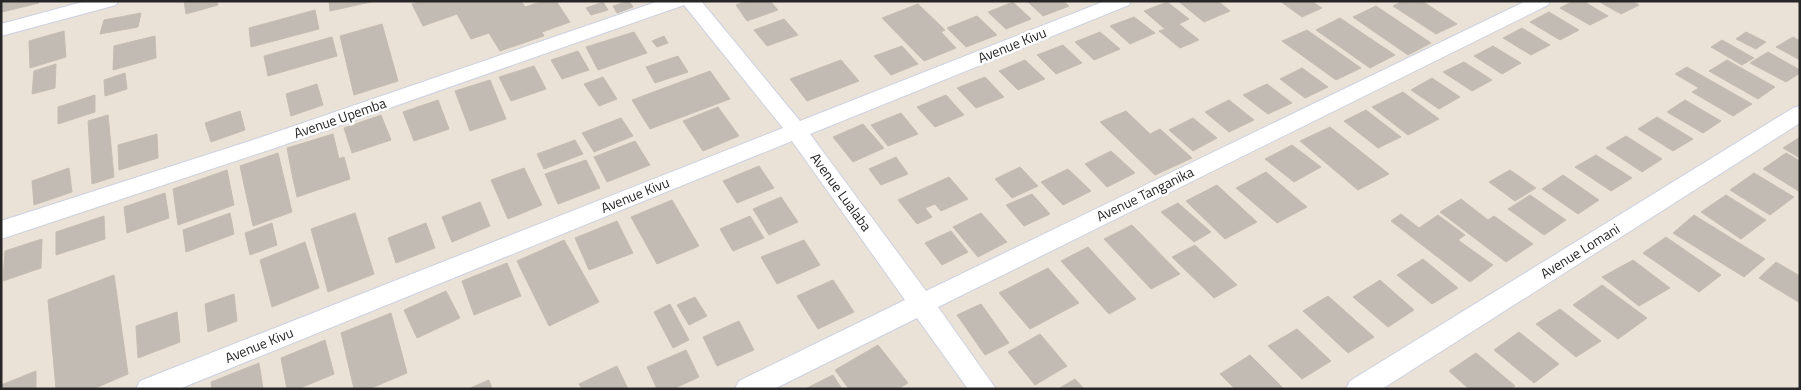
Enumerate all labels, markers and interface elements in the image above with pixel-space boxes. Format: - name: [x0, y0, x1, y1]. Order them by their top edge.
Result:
- street label: Avenue Kivu: [974, 21, 1049, 68]
- street label: Avenue Upemba: [291, 92, 389, 143]
- street label: Avenue Lualaba: [806, 148, 877, 235]
- street label: Avenue Tanganika: [1093, 161, 1197, 226]
- street label: Avenue Kivu: [597, 171, 672, 218]
- street label: Avenue Lomani: [1536, 218, 1624, 283]
- street label: Avenue Kivu: [221, 321, 296, 368]

